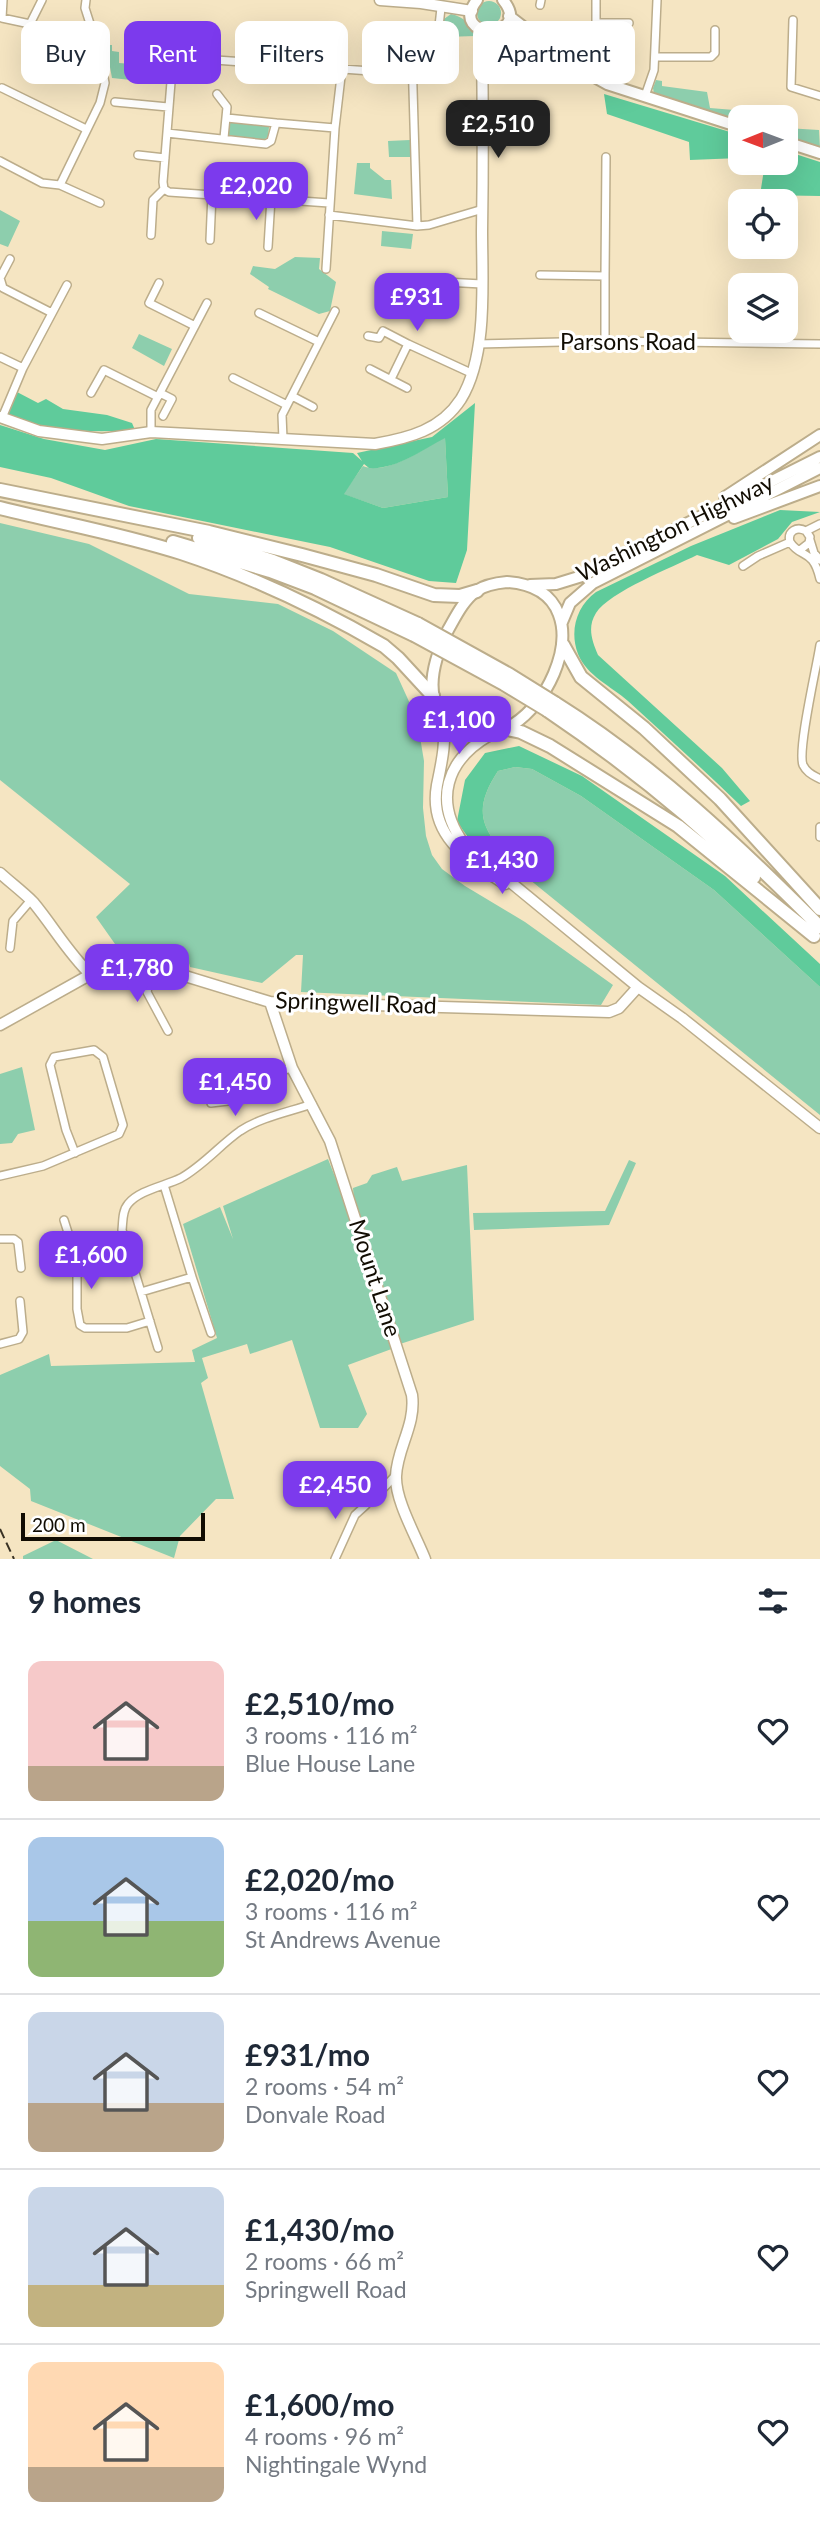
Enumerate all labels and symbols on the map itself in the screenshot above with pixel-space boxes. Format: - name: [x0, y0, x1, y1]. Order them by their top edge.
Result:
- pin: £2,510: [441, 100, 555, 160]
- north arrow: [728, 105, 798, 175]
- pin: £2,020: [199, 162, 313, 222]
- pin: £931: [376, 274, 458, 333]
- street label: Parsons Road: [560, 327, 696, 355]
- street label: Washington Highway: [572, 467, 778, 587]
- pin: £1,100: [402, 696, 516, 756]
- pin: £1,430: [445, 836, 559, 896]
- pin: £1,780: [80, 944, 194, 1004]
- street label: Springwell Road: [275, 985, 437, 1019]
- pin: £1,450: [178, 1058, 292, 1118]
- street label: Mount Lane: [344, 1215, 408, 1340]
- pin: £1,600: [34, 1232, 148, 1291]
- pin: £2,450: [278, 1462, 392, 1521]
- scale bar: [21, 1510, 205, 1542]

